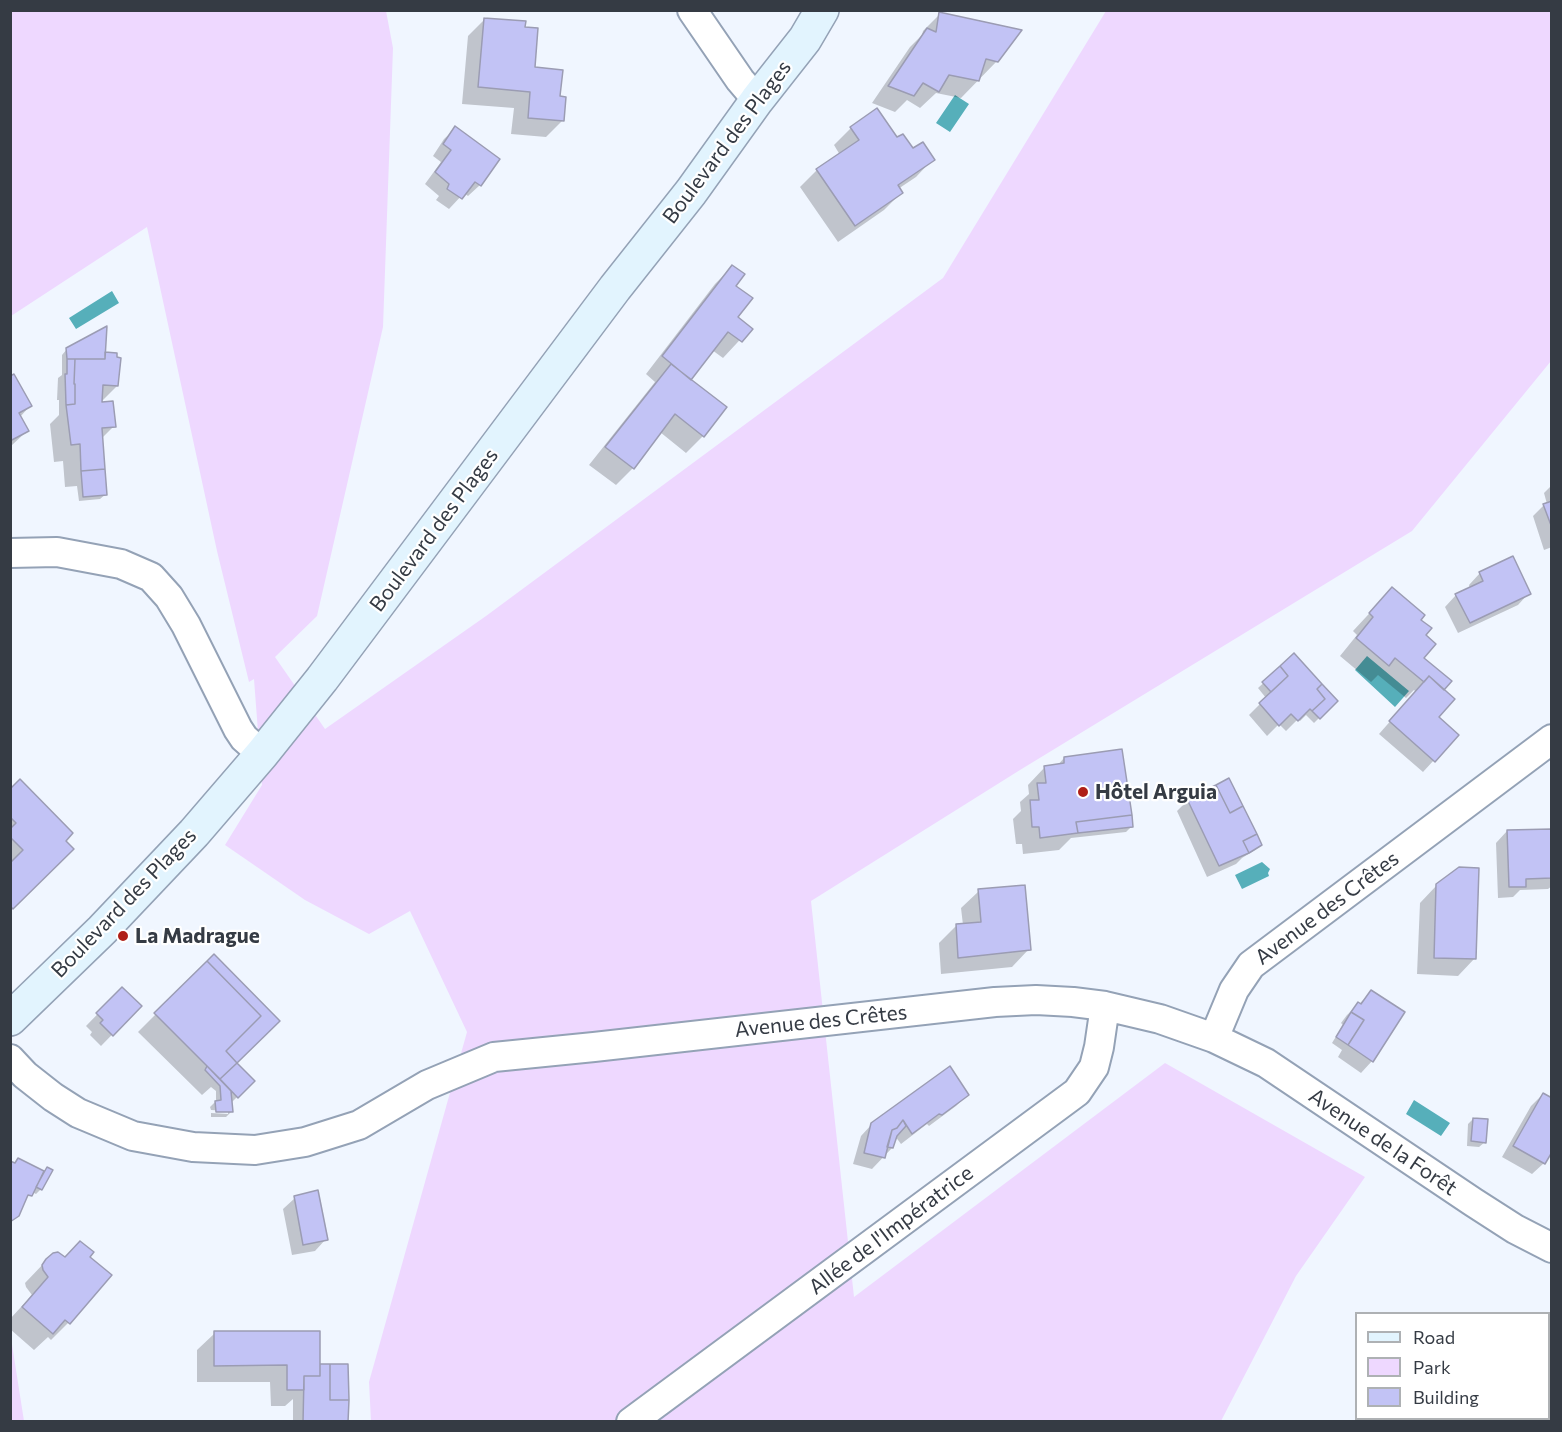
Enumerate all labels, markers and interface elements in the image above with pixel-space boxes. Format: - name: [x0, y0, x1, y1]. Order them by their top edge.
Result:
- street label: Boulevard des Plages: [657, 55, 797, 229]
- street label: Boulevard des Plages: [364, 443, 504, 617]
- place label: Hôtel Arguia: [1095, 779, 1217, 805]
- marker: Hôtel Arguia: [1076, 785, 1090, 799]
- street label: Boulevard des Plages: [46, 823, 202, 983]
- street label: Avenue des Crêtes: [1250, 846, 1404, 970]
- place label: La Madrague: [135, 923, 260, 949]
- marker: La Madrague: [116, 929, 130, 943]
- street label: Avenue des Crêtes: [734, 999, 908, 1043]
- street label: Avenue de la Forêt: [1304, 1083, 1462, 1201]
- street label: Allée de l'Impératrice: [804, 1160, 978, 1300]
- legend: [1355, 1312, 1550, 1420]
- text: Road: [1413, 1326, 1455, 1348]
- text: Park: [1413, 1356, 1451, 1378]
- text: Building: [1413, 1386, 1479, 1408]

